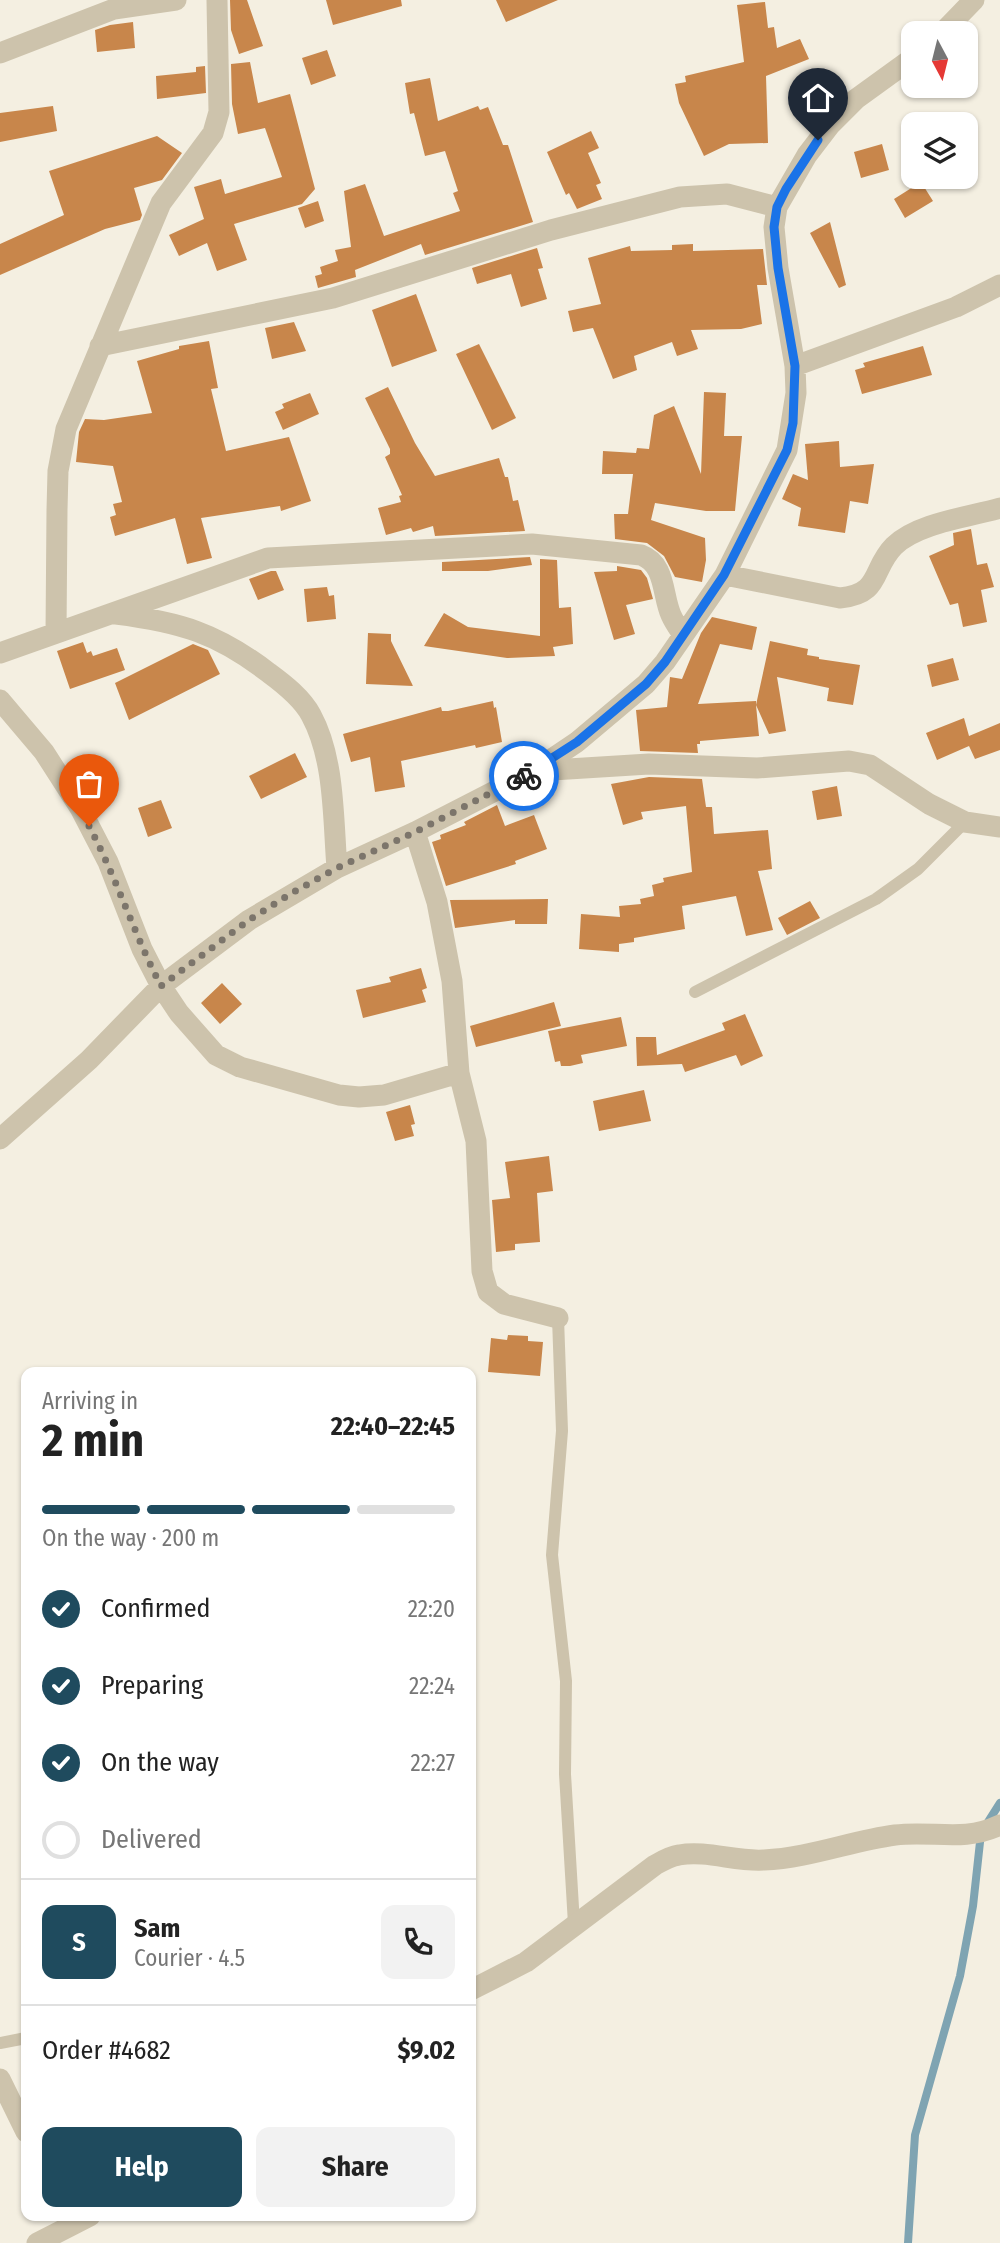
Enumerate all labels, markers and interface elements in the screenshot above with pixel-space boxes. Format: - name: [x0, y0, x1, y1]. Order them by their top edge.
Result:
- north arrow: [901, 21, 978, 98]
- map controls: [901, 21, 978, 189]
- pin: [788, 68, 848, 140]
- icon: home: [799, 79, 837, 117]
- button: layers: [901, 112, 978, 189]
- courier: [489, 741, 559, 811]
- pin: [59, 754, 119, 826]
- icon: bike: [505, 757, 543, 795]
- icon: bag: [70, 765, 108, 803]
- text: Arriving in: [42, 1387, 138, 1415]
- text: 22:40–22:45: [331, 1411, 455, 1442]
- text: 2 min: [42, 1413, 144, 1468]
- text: On the way · 200 m: [42, 1524, 219, 1552]
- icon: check: [42, 1590, 80, 1628]
- text: Confirmed: [101, 1593, 211, 1624]
- text: 22:20: [408, 1595, 455, 1623]
- icon: check: [42, 1667, 80, 1705]
- text: Preparing: [101, 1670, 203, 1701]
- text: 22:24: [409, 1672, 455, 1700]
- icon: check: [42, 1744, 80, 1782]
- text: On the way: [101, 1747, 219, 1778]
- text: 22:27: [411, 1749, 455, 1777]
- text: Delivered: [101, 1824, 202, 1855]
- button: phone: [381, 1905, 455, 1979]
- text: Sam: [134, 1913, 180, 1944]
- text: S: [72, 1927, 86, 1958]
- text: Courier · 4.5: [134, 1944, 245, 1972]
- text: Order #4682: [42, 2035, 171, 2066]
- text: $9.02: [397, 2035, 455, 2066]
- button: Help: [42, 2127, 242, 2207]
- button: Share: [256, 2127, 455, 2207]

